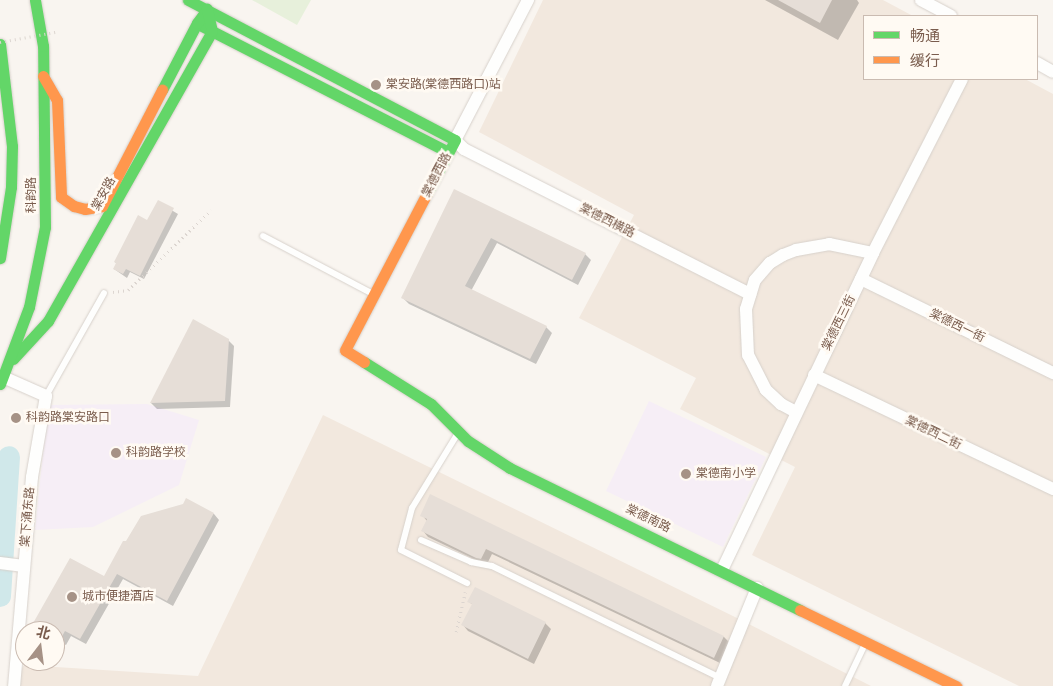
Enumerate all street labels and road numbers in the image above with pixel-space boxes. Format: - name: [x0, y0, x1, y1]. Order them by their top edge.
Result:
- street label: 棠德西路: [419, 150, 455, 200]
- street label: 棠安路: [89, 175, 119, 213]
- street label: 科韵路: [25, 177, 39, 213]
- street label: 棠德西横路: [577, 201, 637, 241]
- street label: 棠德西三街: [819, 293, 859, 353]
- street label: 棠德西一街: [927, 306, 987, 346]
- street label: 棠德西二街: [903, 413, 963, 453]
- street label: 棠下涌东路: [18, 486, 38, 548]
- street label: 棠德南路: [623, 502, 673, 536]

